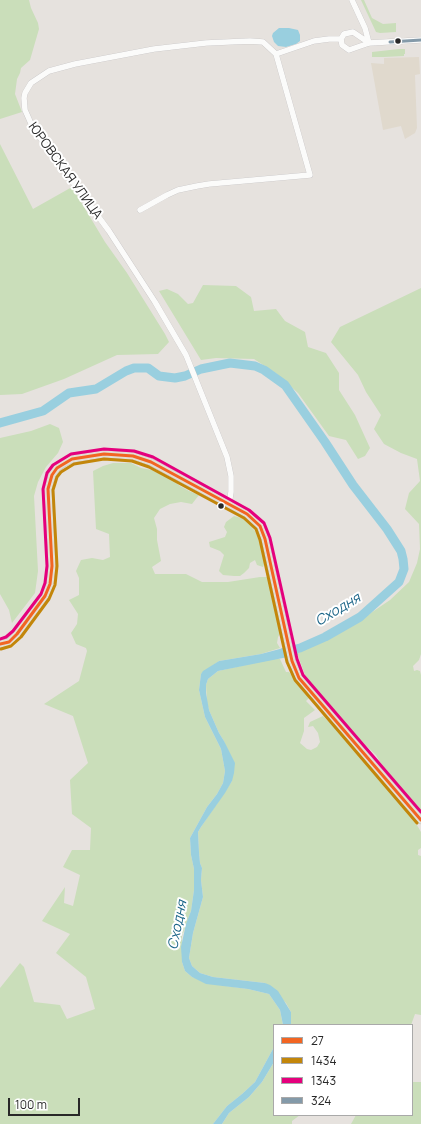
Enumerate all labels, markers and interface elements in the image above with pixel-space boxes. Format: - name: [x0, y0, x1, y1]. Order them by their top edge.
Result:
- unlabelled marker: [393, 36, 403, 46]
- street label: ЮРОВСКАЯ УЛИЦА: [25, 120, 105, 222]
- unlabelled marker: [216, 501, 226, 511]
- water label: Сходня: [312, 590, 364, 630]
- water label: Сходня: [165, 899, 191, 951]
- legend: [273, 1024, 413, 1116]
- text: 27: [311, 1032, 324, 1049]
- text: 1434: [311, 1052, 336, 1069]
- text: 1343: [311, 1072, 336, 1089]
- scale bar: [10, 1090, 82, 1116]
- text: 324: [311, 1092, 331, 1109]
- text: 100 m: [15, 1096, 47, 1113]

